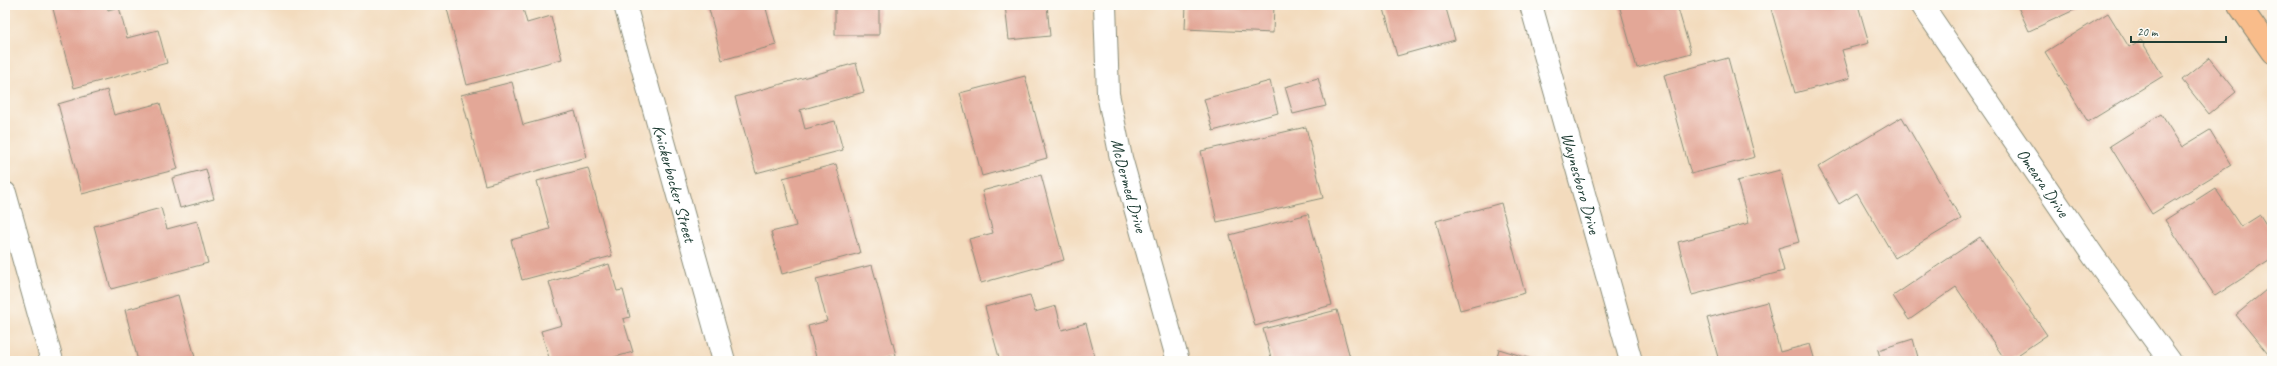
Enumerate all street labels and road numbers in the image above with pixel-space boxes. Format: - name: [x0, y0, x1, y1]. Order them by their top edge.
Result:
- street label: Knickerbocker Street: [648, 122, 701, 247]
- street label: Waynesboro Drive: [1556, 130, 1605, 238]
- street label: McDermed Drive: [1106, 137, 1152, 236]
- street label: Omeara Drive: [2012, 145, 2074, 222]

